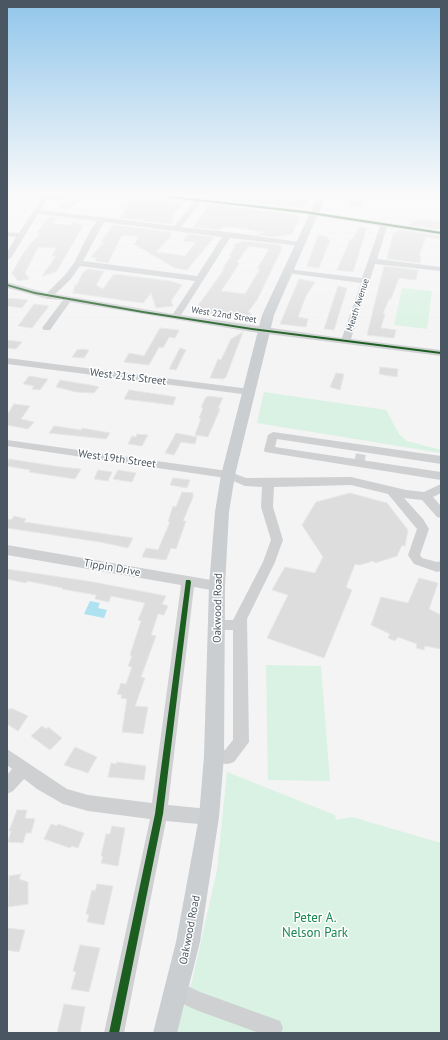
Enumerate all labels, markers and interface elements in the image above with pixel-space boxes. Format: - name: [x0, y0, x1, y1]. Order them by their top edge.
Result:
- street label: Meath Avenue: [344, 277, 372, 333]
- street label: West 22nd Street: [191, 305, 257, 325]
- street label: West 21st Street: [89, 366, 167, 388]
- street label: West 19th Street: [77, 447, 157, 471]
- street label: Tippin Drive: [83, 557, 141, 579]
- street label: Oakwood Road: [211, 573, 225, 643]
- street label: Oakwood Road: [177, 894, 203, 966]
- park label: Peter A. Nelson Park: [282, 910, 348, 941]

